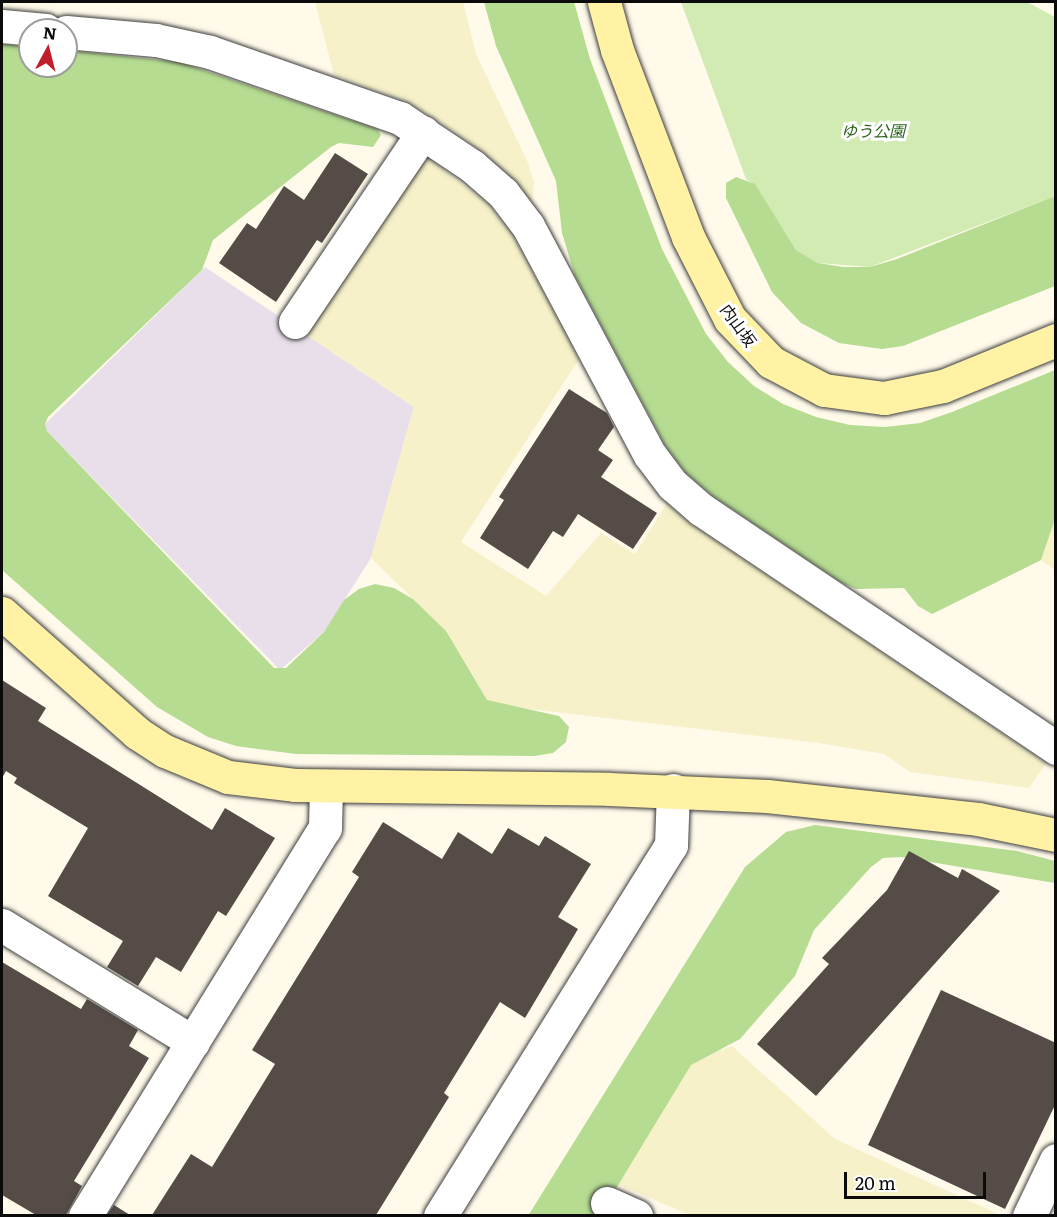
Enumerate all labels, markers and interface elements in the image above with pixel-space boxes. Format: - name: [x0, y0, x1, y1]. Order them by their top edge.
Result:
- north arrow: [18, 18, 78, 78]
- text: N: [42, 19, 58, 45]
- park label: ゆう公園: [841, 120, 905, 140]
- street label: 内山坂: [717, 300, 761, 350]
- scale bar: [847, 1160, 990, 1198]
- text: 20 m: [855, 1169, 896, 1196]

